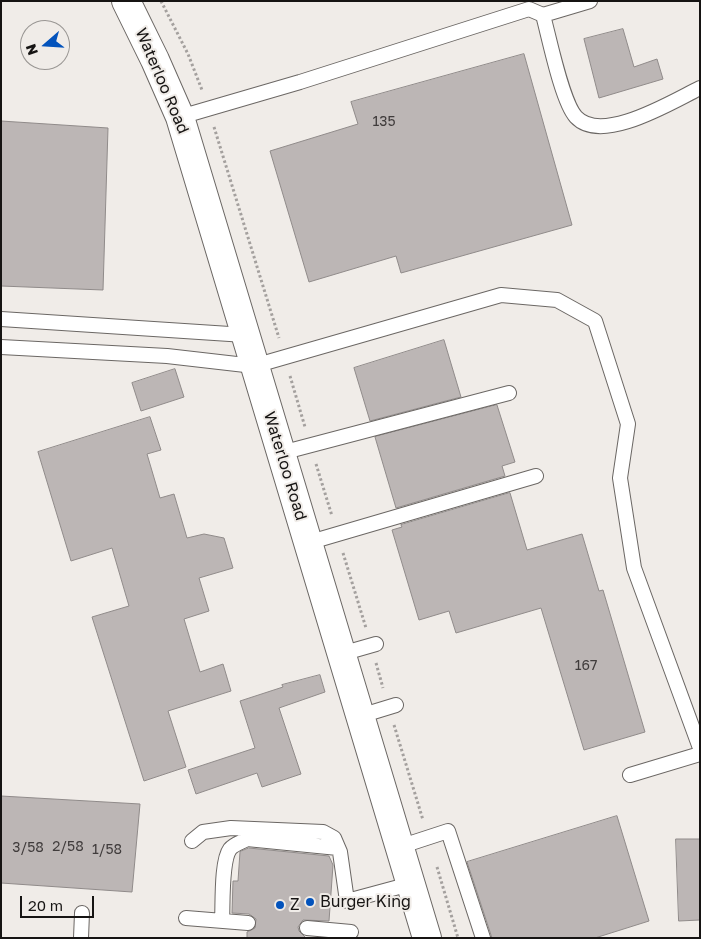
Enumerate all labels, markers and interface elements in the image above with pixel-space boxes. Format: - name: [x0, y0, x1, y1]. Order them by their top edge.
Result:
- north arrow: [20, 20, 70, 70]
- street label: Waterloo Road: [131, 25, 193, 137]
- text: N: [22, 42, 41, 58]
- house number: 135: [372, 114, 396, 130]
- street label: Waterloo Road: [259, 409, 311, 523]
- house number: 167: [575, 658, 597, 674]
- house number: 2/58: [52, 839, 84, 855]
- house number: 3/58: [12, 840, 44, 856]
- house number: 1/58: [92, 842, 122, 858]
- scale bar: [22, 886, 96, 918]
- place label: Burger King: [320, 892, 411, 912]
- place label: Z: [290, 895, 300, 915]
- text: 20 m: [28, 896, 63, 914]
- marker: Burger King: [304, 896, 316, 908]
- marker: Z: [274, 899, 286, 911]

